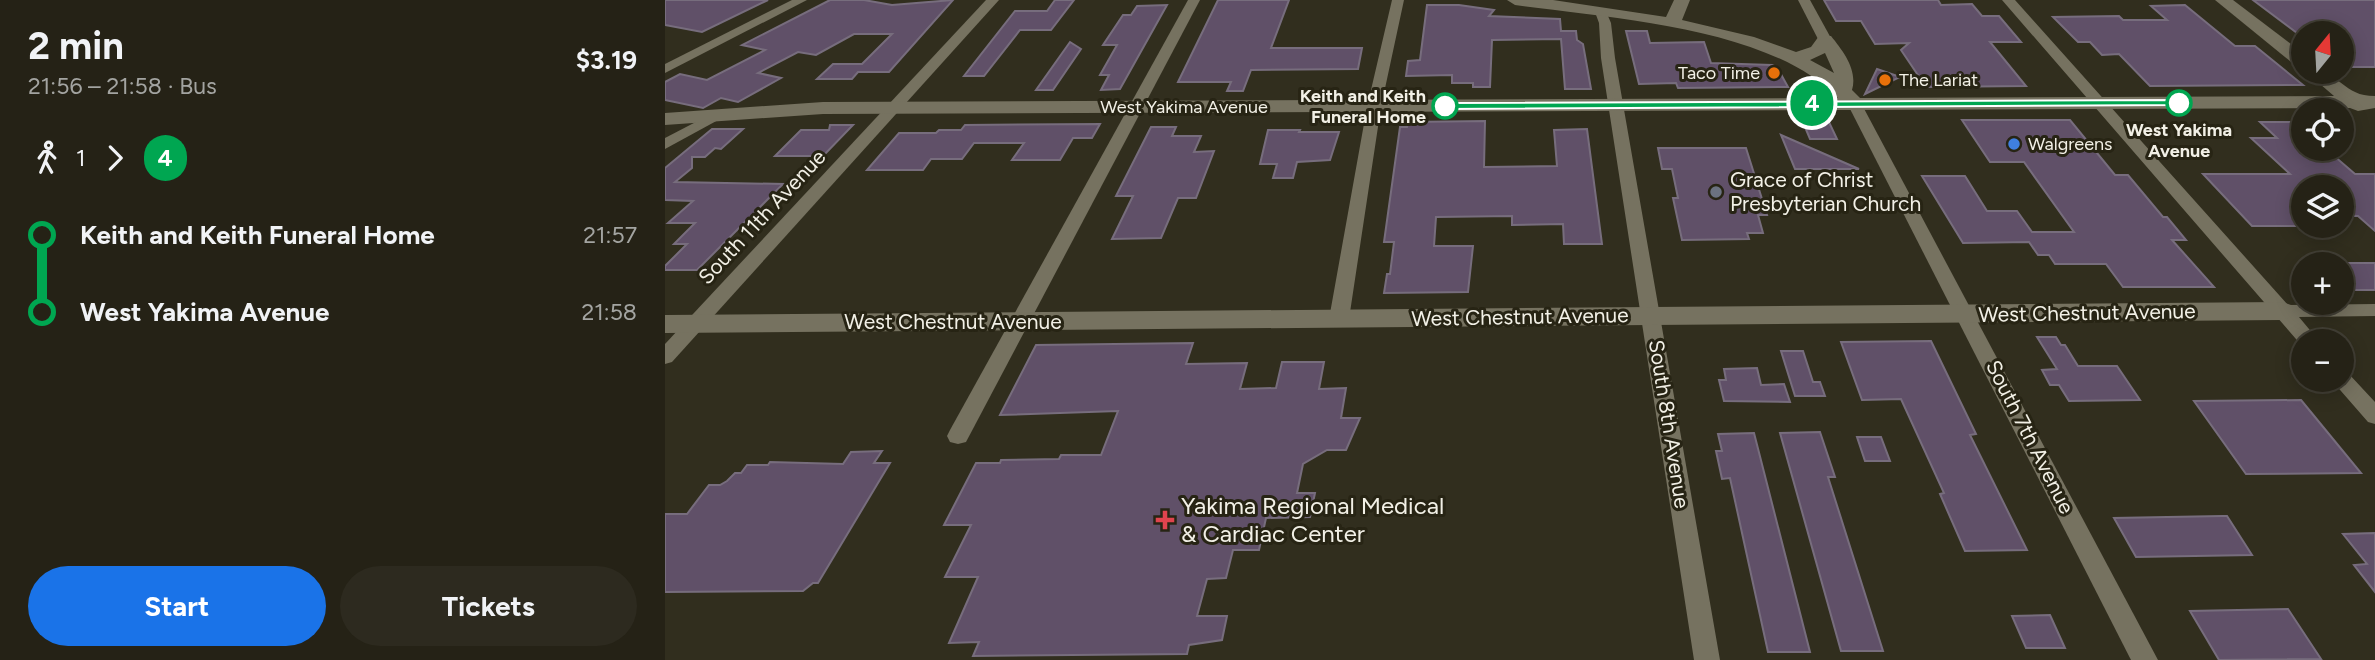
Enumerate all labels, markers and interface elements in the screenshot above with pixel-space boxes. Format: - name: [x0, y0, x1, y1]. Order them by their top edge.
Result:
- north arrow: [2291, 21, 2354, 84]
- map controls: [2291, 21, 2354, 392]
- text: 2 min: [28, 23, 124, 69]
- text: $3.19: [576, 44, 637, 76]
- place label: Taco Time: [1678, 62, 1760, 84]
- marker: Taco Time: [1766, 65, 1782, 81]
- place label: The Lariat: [1899, 69, 1978, 91]
- text: 21:56 – 21:58 · Bus: [28, 72, 217, 100]
- marker: The Lariat: [1877, 72, 1893, 88]
- line badge: 4: [1789, 80, 1835, 126]
- place label: Keith and Keith Funeral Home: [1300, 85, 1426, 128]
- text: 4: [1804, 88, 1820, 117]
- marker: West Yakima Avenue: [2166, 90, 2192, 116]
- marker: Keith and Keith Funeral Home: [1432, 93, 1458, 119]
- street label: West Yakima Avenue: [1100, 96, 1268, 118]
- button: locate: [2291, 98, 2354, 161]
- place label: West Yakima Avenue: [2126, 119, 2232, 162]
- place label: Walgreens: [2028, 133, 2112, 155]
- marker: Walgreens: [2006, 136, 2022, 152]
- icon: walk: [28, 139, 66, 177]
- icon: forward: [96, 139, 134, 177]
- text: 4: [158, 143, 173, 172]
- text: 1: [76, 144, 86, 172]
- street label: South 11th Avenue: [693, 144, 830, 289]
- place label: Grace of Christ Presbyterian Church: [1730, 167, 1921, 216]
- button: layers: [2291, 175, 2354, 238]
- marker: Grace of Christ Presbyterian Church: [1708, 184, 1724, 200]
- text: Keith and Keith Funeral Home: [80, 219, 435, 251]
- text: 21:57: [583, 221, 637, 249]
- button: +: [2291, 252, 2354, 315]
- text: West Yakima Avenue: [80, 296, 330, 328]
- text: 21:58: [581, 298, 637, 326]
- street label: West Chestnut Avenue: [1978, 298, 2196, 327]
- street label: West Chestnut Avenue: [1411, 302, 1629, 331]
- street label: West Chestnut Avenue: [844, 309, 1062, 334]
- button: −: [2291, 329, 2354, 392]
- street label: South 8th Avenue: [1644, 338, 1695, 510]
- street label: South 7th Avenue: [1981, 356, 2080, 518]
- place label: Yakima Regional Medical & Cardiac Center: [1181, 491, 1444, 548]
- marker: Yakima Regional Medical & Cardiac Center: [1155, 510, 1175, 530]
- button: Start: [28, 566, 326, 646]
- button: Tickets: [340, 566, 637, 646]

